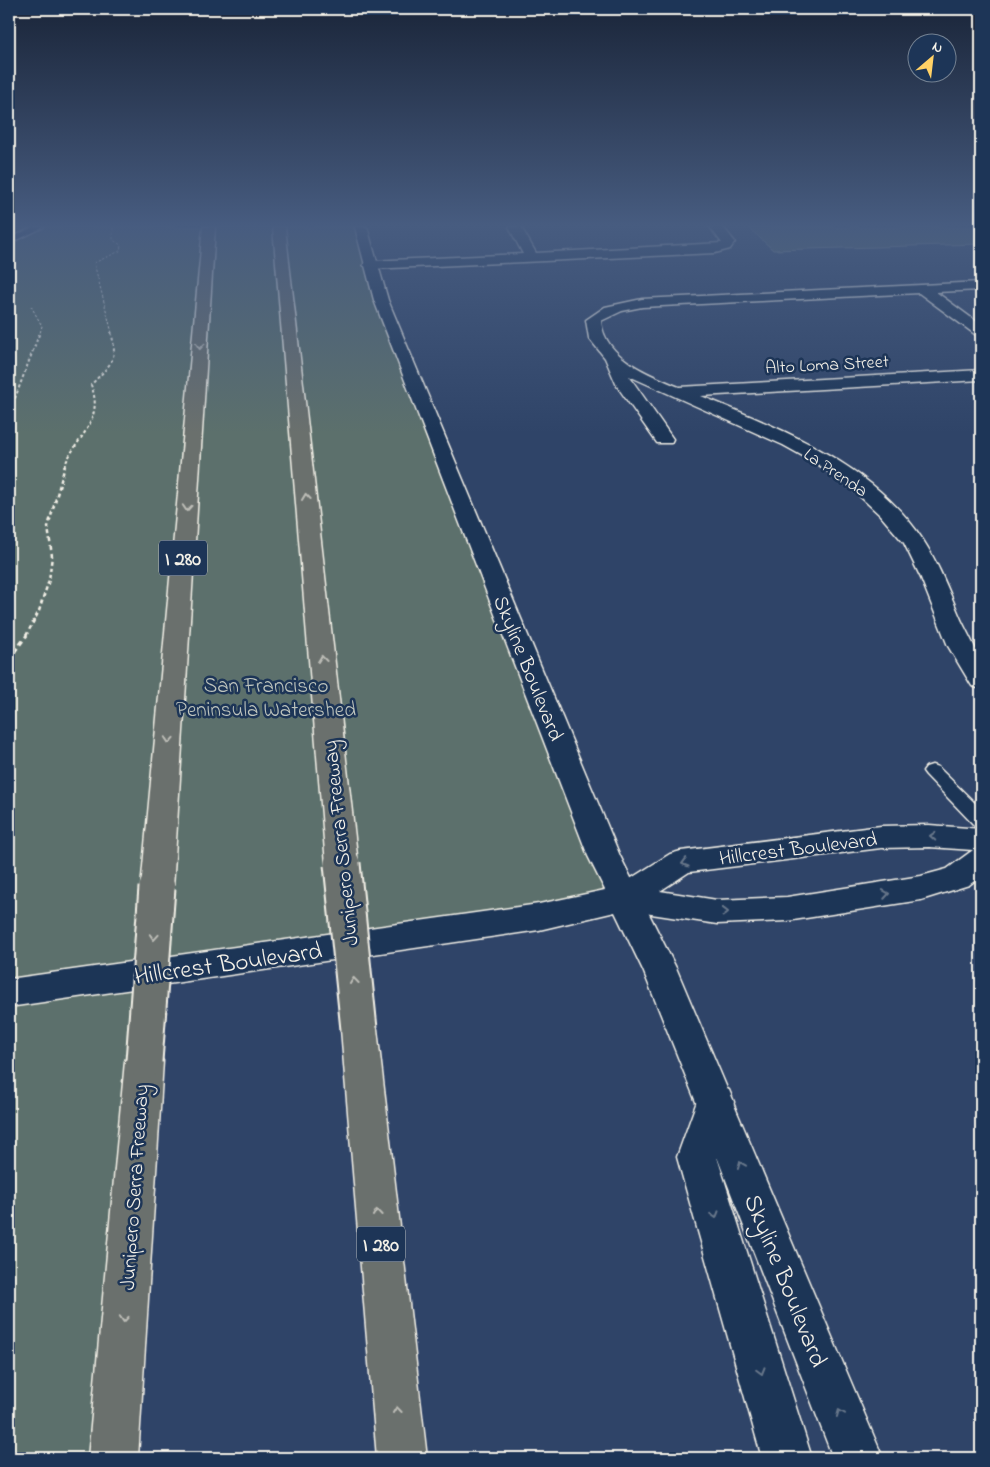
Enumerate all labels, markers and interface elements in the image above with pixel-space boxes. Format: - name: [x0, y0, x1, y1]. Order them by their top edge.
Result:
- north arrow: [908, 32, 958, 82]
- text: N: [928, 36, 947, 59]
- one-way arrow: [194, 342, 205, 350]
- street label: Alto Loma Street: [765, 350, 889, 382]
- street label: La Prenda: [798, 443, 872, 505]
- one-way arrow: [301, 493, 312, 501]
- one-way arrow: [182, 504, 193, 512]
- road number: I 280: [159, 540, 207, 576]
- street label: Skyline Boulevard: [482, 592, 570, 747]
- one-way arrow: [317, 655, 328, 663]
- park label: San Francisco Peninsula Watershed: [176, 672, 356, 726]
- one-way arrow: [164, 736, 175, 744]
- street label: Junipero Serra Freeway: [316, 738, 370, 947]
- street label: Hillcrest Boulevard: [718, 825, 879, 875]
- one-way arrow: [928, 831, 936, 842]
- one-way arrow: [680, 857, 689, 868]
- one-way arrow: [882, 889, 890, 899]
- one-way arrow: [721, 906, 729, 917]
- one-way arrow: [148, 933, 159, 941]
- street label: Hillcrest Boulevard: [132, 934, 325, 996]
- one-way arrow: [349, 977, 360, 985]
- street label: Junipero Serra Freeway: [114, 1083, 160, 1291]
- one-way arrow: [736, 1161, 747, 1170]
- street label: Skyline Boulevard: [732, 1189, 835, 1373]
- one-way arrow: [372, 1209, 383, 1217]
- one-way arrow: [709, 1210, 719, 1219]
- road number: I 280: [357, 1226, 405, 1262]
- one-way arrow: [118, 1315, 129, 1323]
- one-way arrow: [755, 1366, 765, 1374]
- one-way arrow: [392, 1405, 403, 1413]
- one-way arrow: [836, 1409, 846, 1418]

